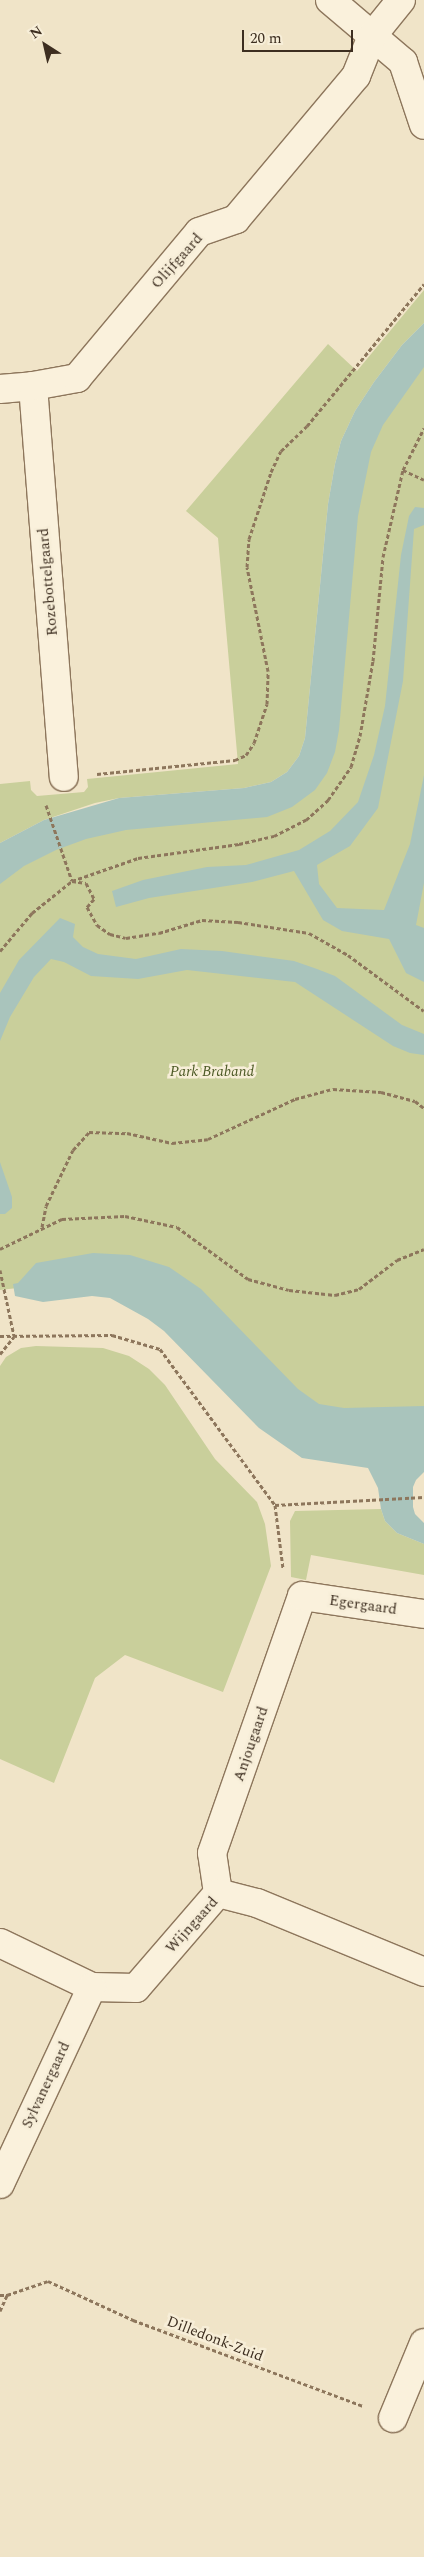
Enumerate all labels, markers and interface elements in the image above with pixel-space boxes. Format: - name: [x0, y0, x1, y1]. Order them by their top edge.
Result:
- north arrow: [20, 20, 70, 70]
- text: N: [25, 20, 47, 44]
- scale bar: [244, 20, 355, 52]
- text: 20 m: [250, 27, 282, 50]
- street label: Olijfgaard: [148, 230, 206, 292]
- street label: Rozebottelgaard: [34, 527, 62, 637]
- park label: Park Braband: [170, 1063, 254, 1081]
- street label: Egergaard: [328, 1591, 398, 1619]
- street label: Anjougaard: [230, 1704, 272, 1784]
- street label: Wijngaard: [162, 1893, 222, 1957]
- street label: Sylvanergaard: [18, 2039, 74, 2131]
- street label: Dilledonk-Zuid: [164, 2312, 266, 2366]

